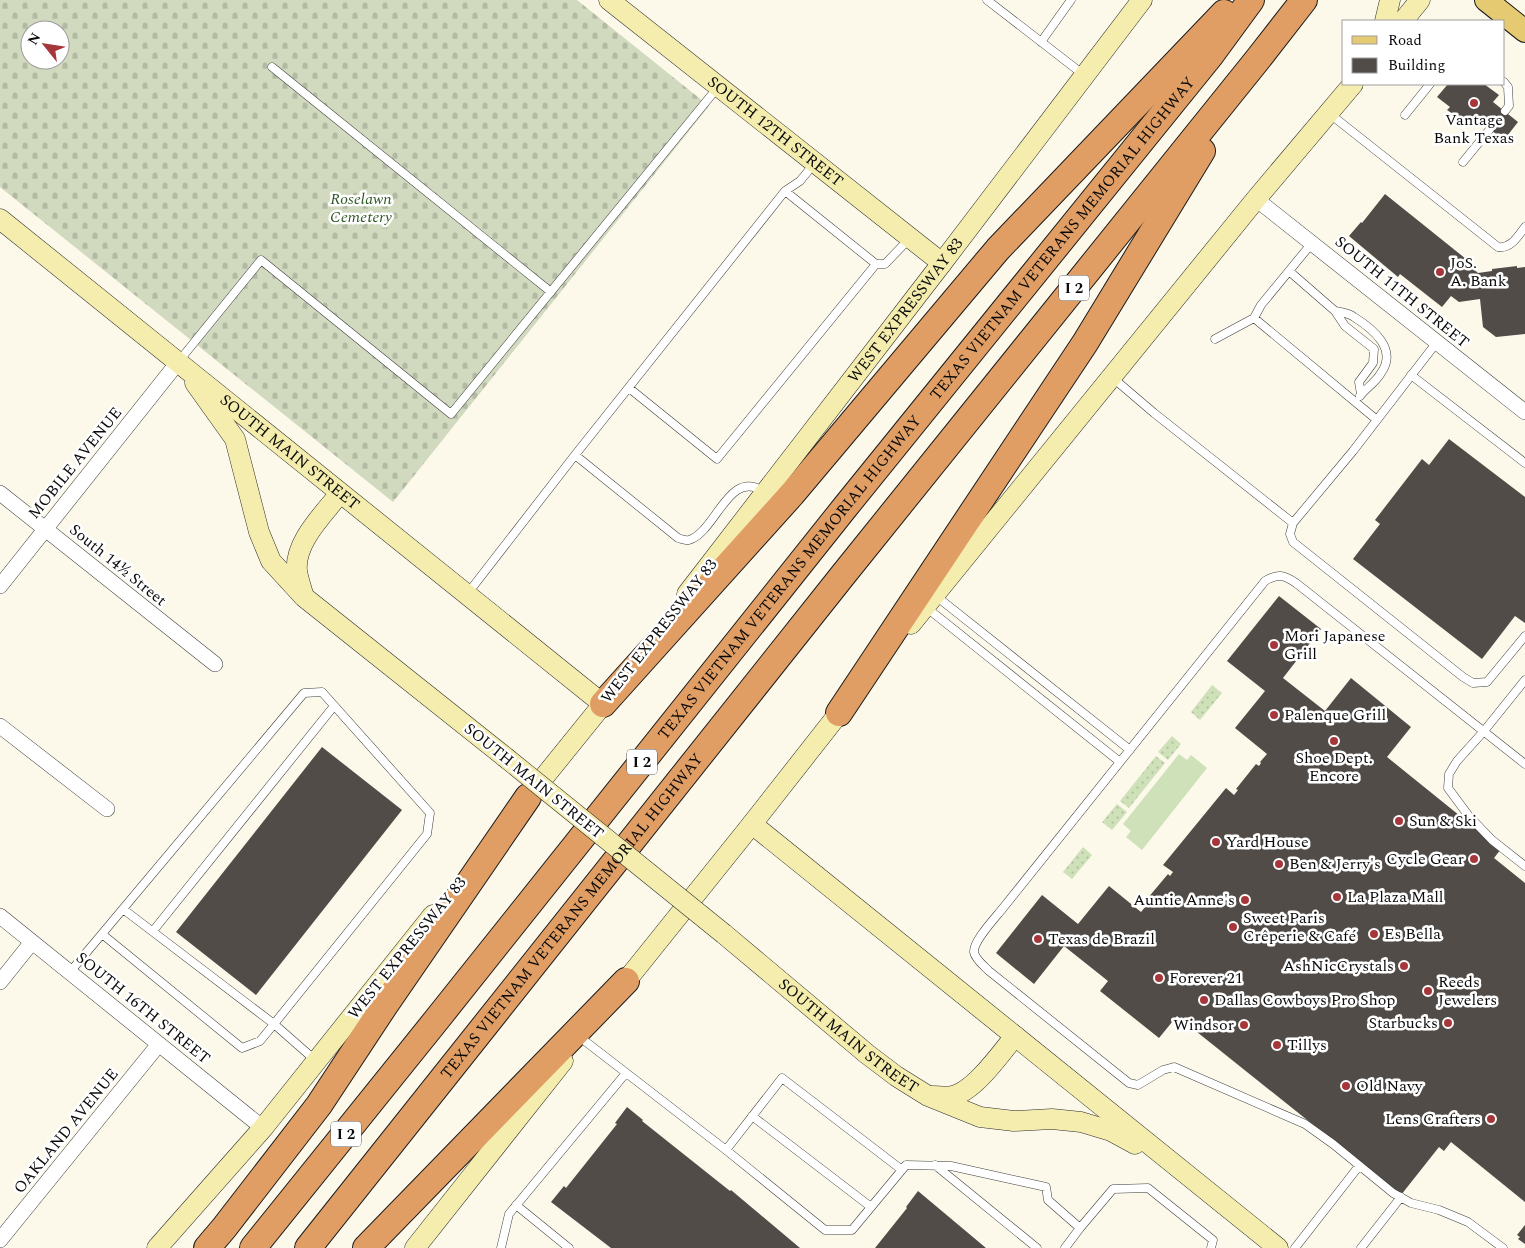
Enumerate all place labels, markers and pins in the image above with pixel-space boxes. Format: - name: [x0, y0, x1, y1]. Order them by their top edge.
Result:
- marker: Vantage Bank Texas: [1468, 97, 1480, 109]
- place label: Vantage Bank Texas: [1434, 108, 1514, 150]
- place label: JoS. A. Bank: [1450, 251, 1507, 293]
- marker: JoS. A. Bank: [1434, 266, 1446, 278]
- place label: Mori Japanese Grill: [1284, 624, 1386, 666]
- marker: Mori Japanese Grill: [1268, 639, 1280, 651]
- place label: Palenque Grill: [1284, 703, 1386, 727]
- marker: Palenque Grill: [1268, 709, 1280, 721]
- marker: Shoe Dept. Encore: [1328, 735, 1340, 747]
- place label: Shoe Dept. Encore: [1295, 746, 1373, 788]
- place label: Sun & Ski: [1409, 809, 1477, 833]
- marker: Sun & Ski: [1393, 815, 1405, 827]
- place label: Yard House: [1226, 830, 1309, 854]
- marker: Yard House: [1210, 836, 1222, 848]
- place label: Cycle Gear: [1386, 847, 1464, 871]
- place label: Ben & Jerry's: [1289, 852, 1381, 876]
- marker: Cycle Gear: [1468, 853, 1480, 865]
- marker: Ben & Jerry's: [1273, 858, 1285, 870]
- place label: La Plaza Mall: [1347, 885, 1444, 909]
- place label: Auntie Anne's: [1133, 888, 1235, 912]
- marker: La Plaza Mall: [1331, 891, 1343, 903]
- marker: Auntie Anne's: [1239, 894, 1251, 906]
- place label: Sweet Paris Crêperie & Café: [1243, 906, 1357, 948]
- marker: Sweet Paris Crêperie & Café: [1227, 921, 1239, 933]
- place label: Es Bella: [1384, 922, 1441, 946]
- place label: Texas de Brazil: [1048, 927, 1155, 951]
- marker: Es Bella: [1368, 928, 1380, 940]
- marker: Texas de Brazil: [1032, 933, 1044, 945]
- place label: AshNicCrystals: [1283, 954, 1394, 978]
- marker: AshNicCrystals: [1398, 960, 1410, 972]
- place label: Forever 21: [1169, 966, 1243, 990]
- place label: Reeds Jewelers: [1438, 970, 1497, 1012]
- marker: Forever 21: [1153, 972, 1165, 984]
- marker: Reeds Jewelers: [1422, 985, 1434, 997]
- place label: Dallas Cowboys Pro Shop: [1214, 988, 1395, 1012]
- marker: Dallas Cowboys Pro Shop: [1198, 994, 1210, 1006]
- place label: Starbucks: [1368, 1011, 1438, 1035]
- place label: Windsor: [1173, 1013, 1234, 1037]
- marker: Starbucks: [1442, 1017, 1454, 1029]
- marker: Windsor: [1238, 1019, 1250, 1031]
- place label: Tillys: [1287, 1033, 1327, 1057]
- marker: Tillys: [1271, 1039, 1283, 1051]
- place label: Old Navy: [1356, 1074, 1424, 1098]
- marker: Old Navy: [1340, 1080, 1352, 1092]
- place label: Lens Crafters: [1385, 1107, 1481, 1131]
- marker: Lens Crafters: [1485, 1113, 1497, 1125]

